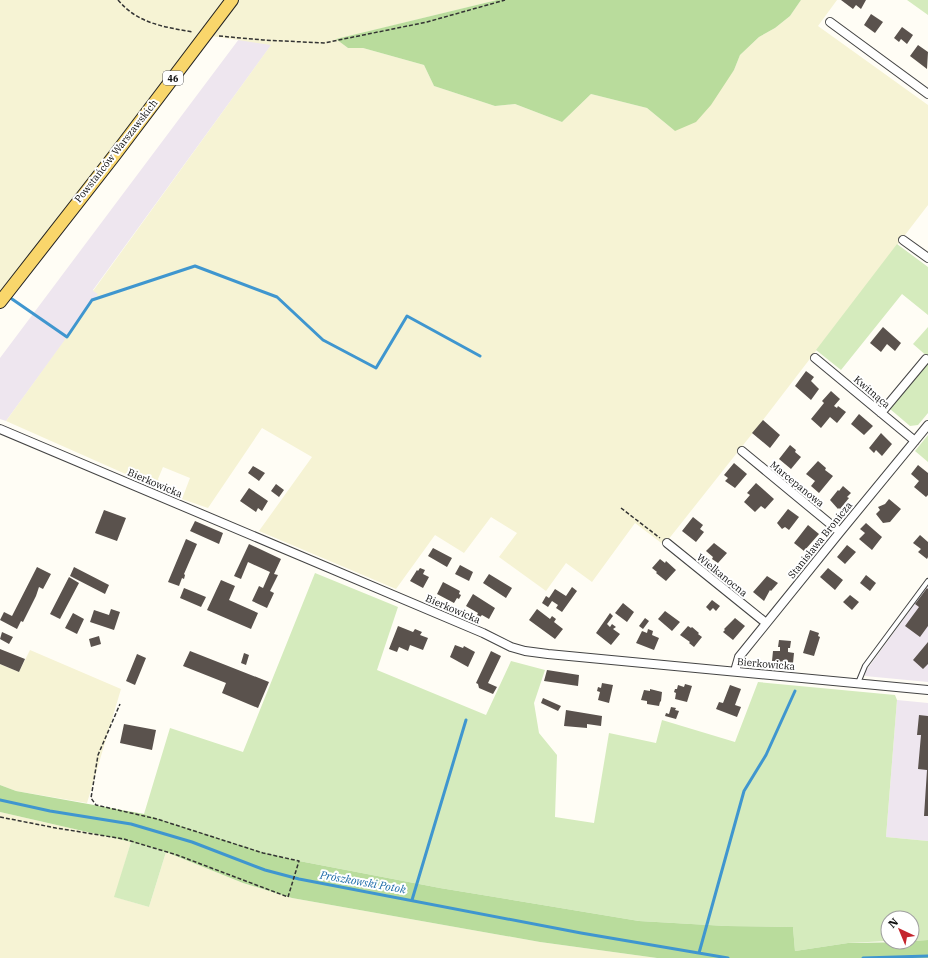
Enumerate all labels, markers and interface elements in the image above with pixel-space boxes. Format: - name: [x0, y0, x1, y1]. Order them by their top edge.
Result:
- road number: 46: [163, 71, 183, 85]
- street label: Powstańców Warszawskich: [72, 97, 160, 205]
- street label: Kwitnąca: [851, 373, 893, 411]
- street label: Marcepanowa: [767, 458, 827, 510]
- street label: Bierkowicka: [126, 466, 185, 501]
- street label: Stanisława Bronicza: [785, 498, 855, 581]
- street label: Wielkanocna: [694, 551, 750, 600]
- street label: Bierkowicka: [424, 592, 483, 627]
- street label: Bierkowicka: [736, 655, 796, 673]
- water label: Prószkowski Potok: [318, 867, 407, 896]
- north arrow: [880, 910, 920, 950]
- text: N: [885, 915, 901, 931]

